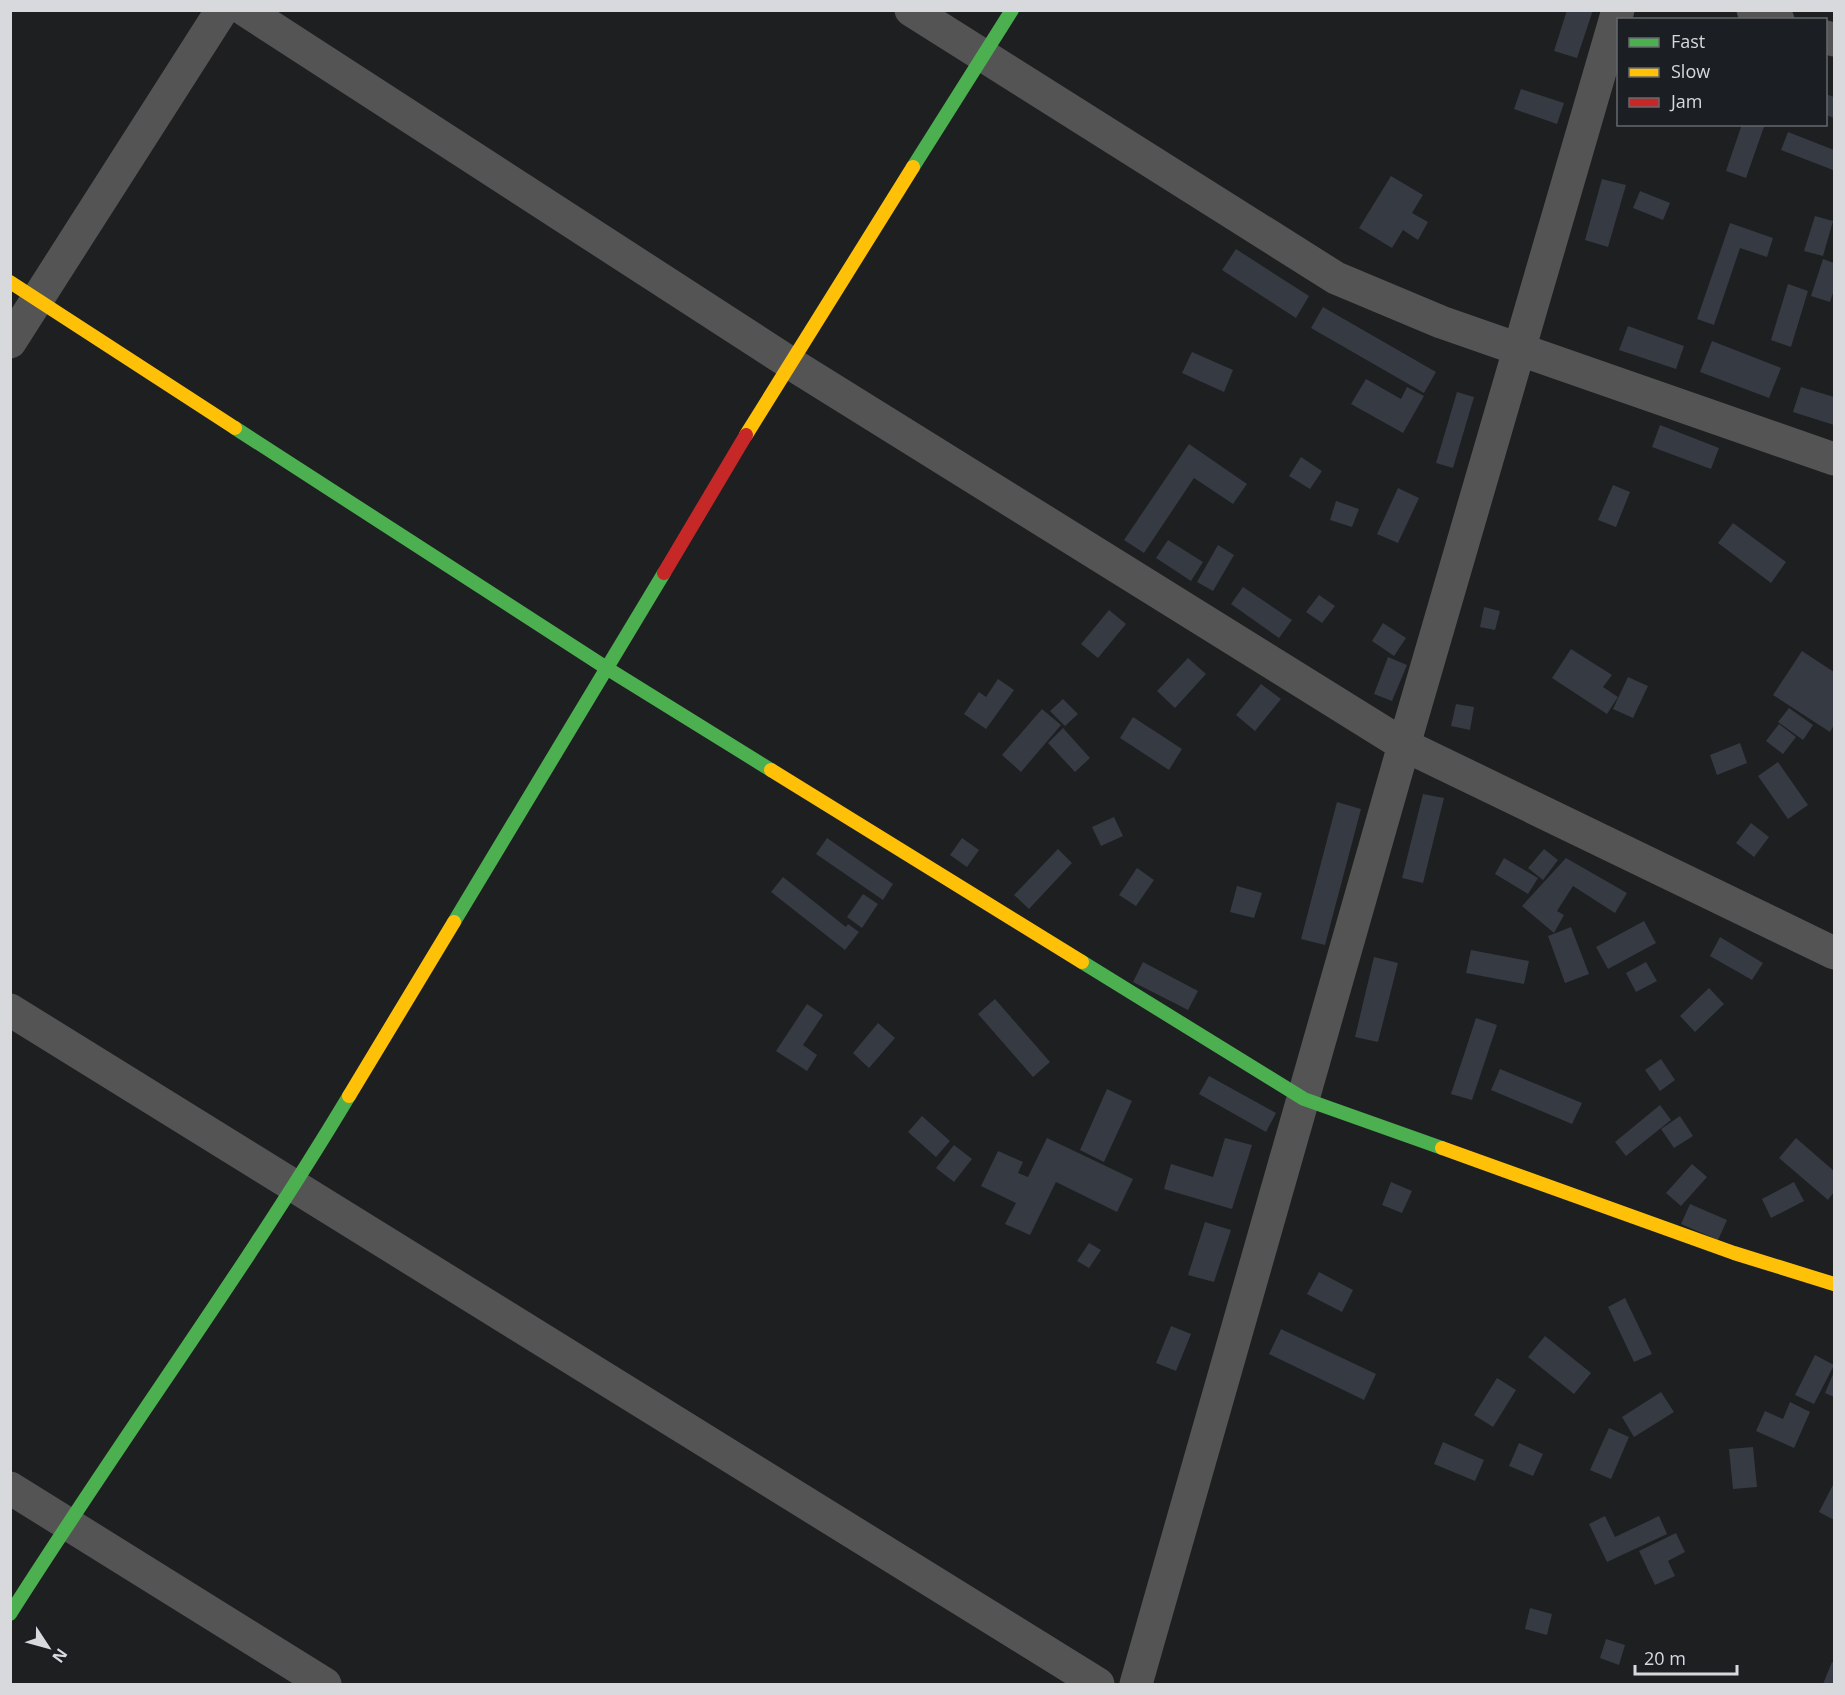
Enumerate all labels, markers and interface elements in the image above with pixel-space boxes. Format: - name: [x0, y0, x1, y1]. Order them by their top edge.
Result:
- legend: [1617, 18, 1827, 126]
- text: Fast: [1671, 29, 1705, 53]
- text: Slow: [1671, 59, 1710, 83]
- text: Jam: [1669, 89, 1703, 113]
- north arrow: [18, 1617, 78, 1677]
- scale bar: [1635, 1638, 1737, 1676]
- text: N: [47, 1644, 73, 1668]
- text: 20 m: [1644, 1646, 1686, 1670]

